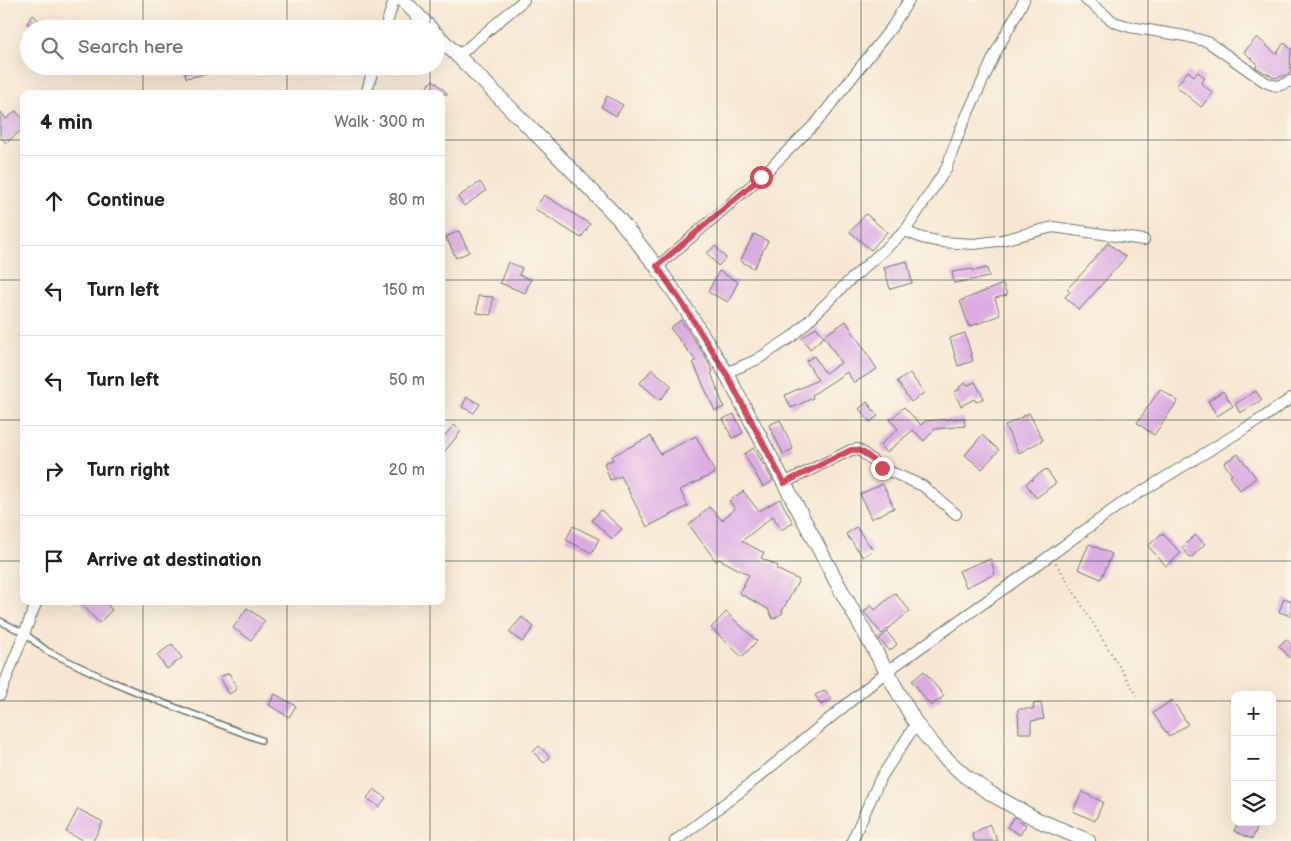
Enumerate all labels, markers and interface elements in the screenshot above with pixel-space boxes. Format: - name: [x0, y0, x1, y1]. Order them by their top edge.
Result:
- search box: [20, 20, 445, 75]
- icon: search: [38, 34, 66, 62]
- text: Search here: [78, 36, 183, 59]
- text: 4 min: [40, 110, 93, 135]
- text: Walk · 300 m: [334, 113, 425, 132]
- route start: [750, 166, 773, 189]
- icon: ahead: [40, 187, 68, 215]
- text: Continue: [87, 189, 165, 212]
- text: 80 m: [389, 191, 425, 210]
- icon: left: [40, 277, 68, 305]
- text: Turn left: [87, 279, 159, 302]
- text: 150 m: [383, 281, 425, 300]
- icon: left: [40, 367, 68, 395]
- text: Turn left: [87, 369, 159, 392]
- text: 50 m: [389, 371, 425, 390]
- icon: right: [40, 457, 68, 485]
- route end: [871, 457, 894, 480]
- text: Turn right: [87, 459, 170, 482]
- text: 20 m: [389, 461, 425, 480]
- icon: arrive: [40, 547, 68, 575]
- text: Arrive at destination: [87, 549, 262, 572]
- map controls: [1231, 691, 1276, 826]
- button: +: [1231, 691, 1276, 736]
- button: −: [1231, 736, 1276, 781]
- button: layers: [1231, 781, 1276, 826]

